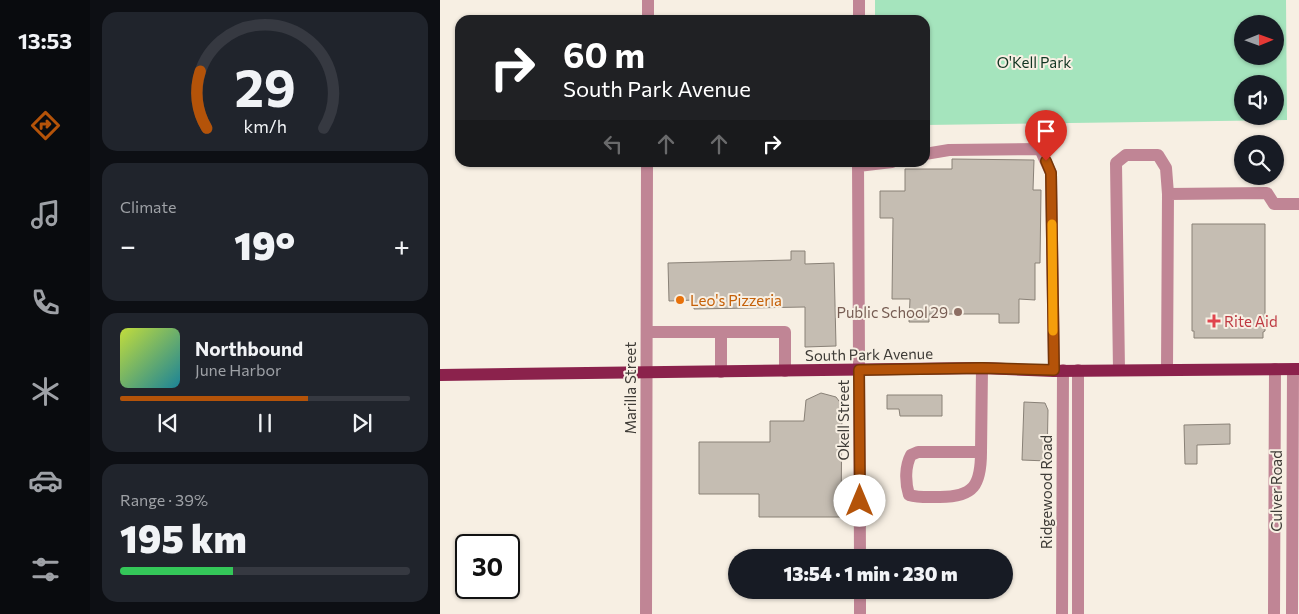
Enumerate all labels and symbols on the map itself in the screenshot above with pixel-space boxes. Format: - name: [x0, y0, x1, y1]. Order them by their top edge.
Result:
- north arrow: [1234, 15, 1284, 65]
- park label: O'Kell Park: [997, 53, 1071, 71]
- pin: [1025, 110, 1067, 161]
- place label: Leo's Pizzeria: [690, 291, 782, 309]
- marker: Leo's Pizzeria: [674, 294, 686, 306]
- place label: Public School 29: [837, 303, 948, 321]
- marker: Public School 29: [952, 306, 964, 318]
- place label: Rite Aid: [1224, 312, 1278, 330]
- marker: Rite Aid: [1208, 315, 1220, 327]
- street label: Marilla Street: [621, 342, 639, 434]
- street label: South Park Avenue: [805, 344, 933, 364]
- street label: Okell Street: [834, 380, 852, 460]
- street label: Ridgewood Road: [1037, 435, 1055, 549]
- street label: Culver Road: [1267, 450, 1285, 532]
- position arrow: [833, 474, 885, 526]
- speed limit sign: 30: [455, 534, 520, 599]

